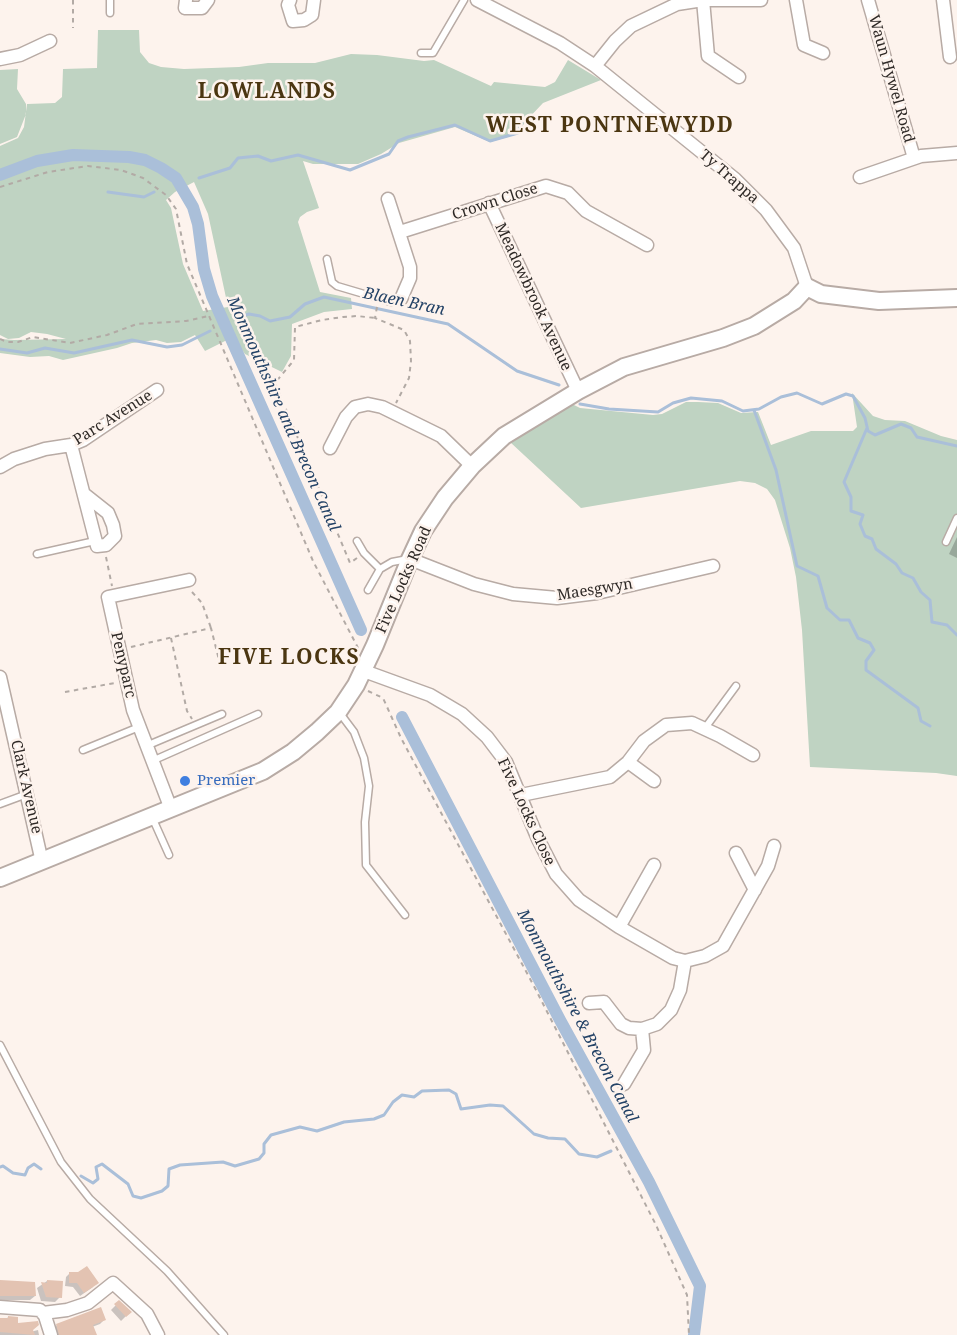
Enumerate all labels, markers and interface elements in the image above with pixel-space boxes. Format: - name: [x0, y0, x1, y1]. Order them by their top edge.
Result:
- street label: Waun Hywel Road: [864, 13, 918, 145]
- district label: LOWLANDS: [198, 79, 336, 105]
- district label: WEST PONTNEWYDD: [486, 113, 734, 139]
- street label: Ty Trappa: [696, 146, 762, 208]
- street label: Crown Close: [450, 180, 540, 224]
- street label: Meadowbrook Avenue: [491, 220, 575, 374]
- water label: Blaen Bran: [362, 284, 446, 320]
- water label: Monmouthshire and Brecon Canal: [222, 294, 344, 534]
- street label: Parc Avenue: [70, 387, 156, 449]
- street label: Five Locks Road: [372, 524, 436, 636]
- street label: Maesgwyn: [556, 575, 634, 605]
- street label: Penyparc: [107, 630, 139, 700]
- district label: FIVE LOCKS: [218, 645, 360, 671]
- street label: Clark Avenue: [6, 738, 46, 836]
- street label: Five Locks Close: [493, 755, 559, 869]
- place label: Premier: [197, 772, 255, 790]
- marker: Premier: [178, 774, 192, 788]
- water label: Monmouthshire & Brecon Canal: [512, 906, 642, 1126]

